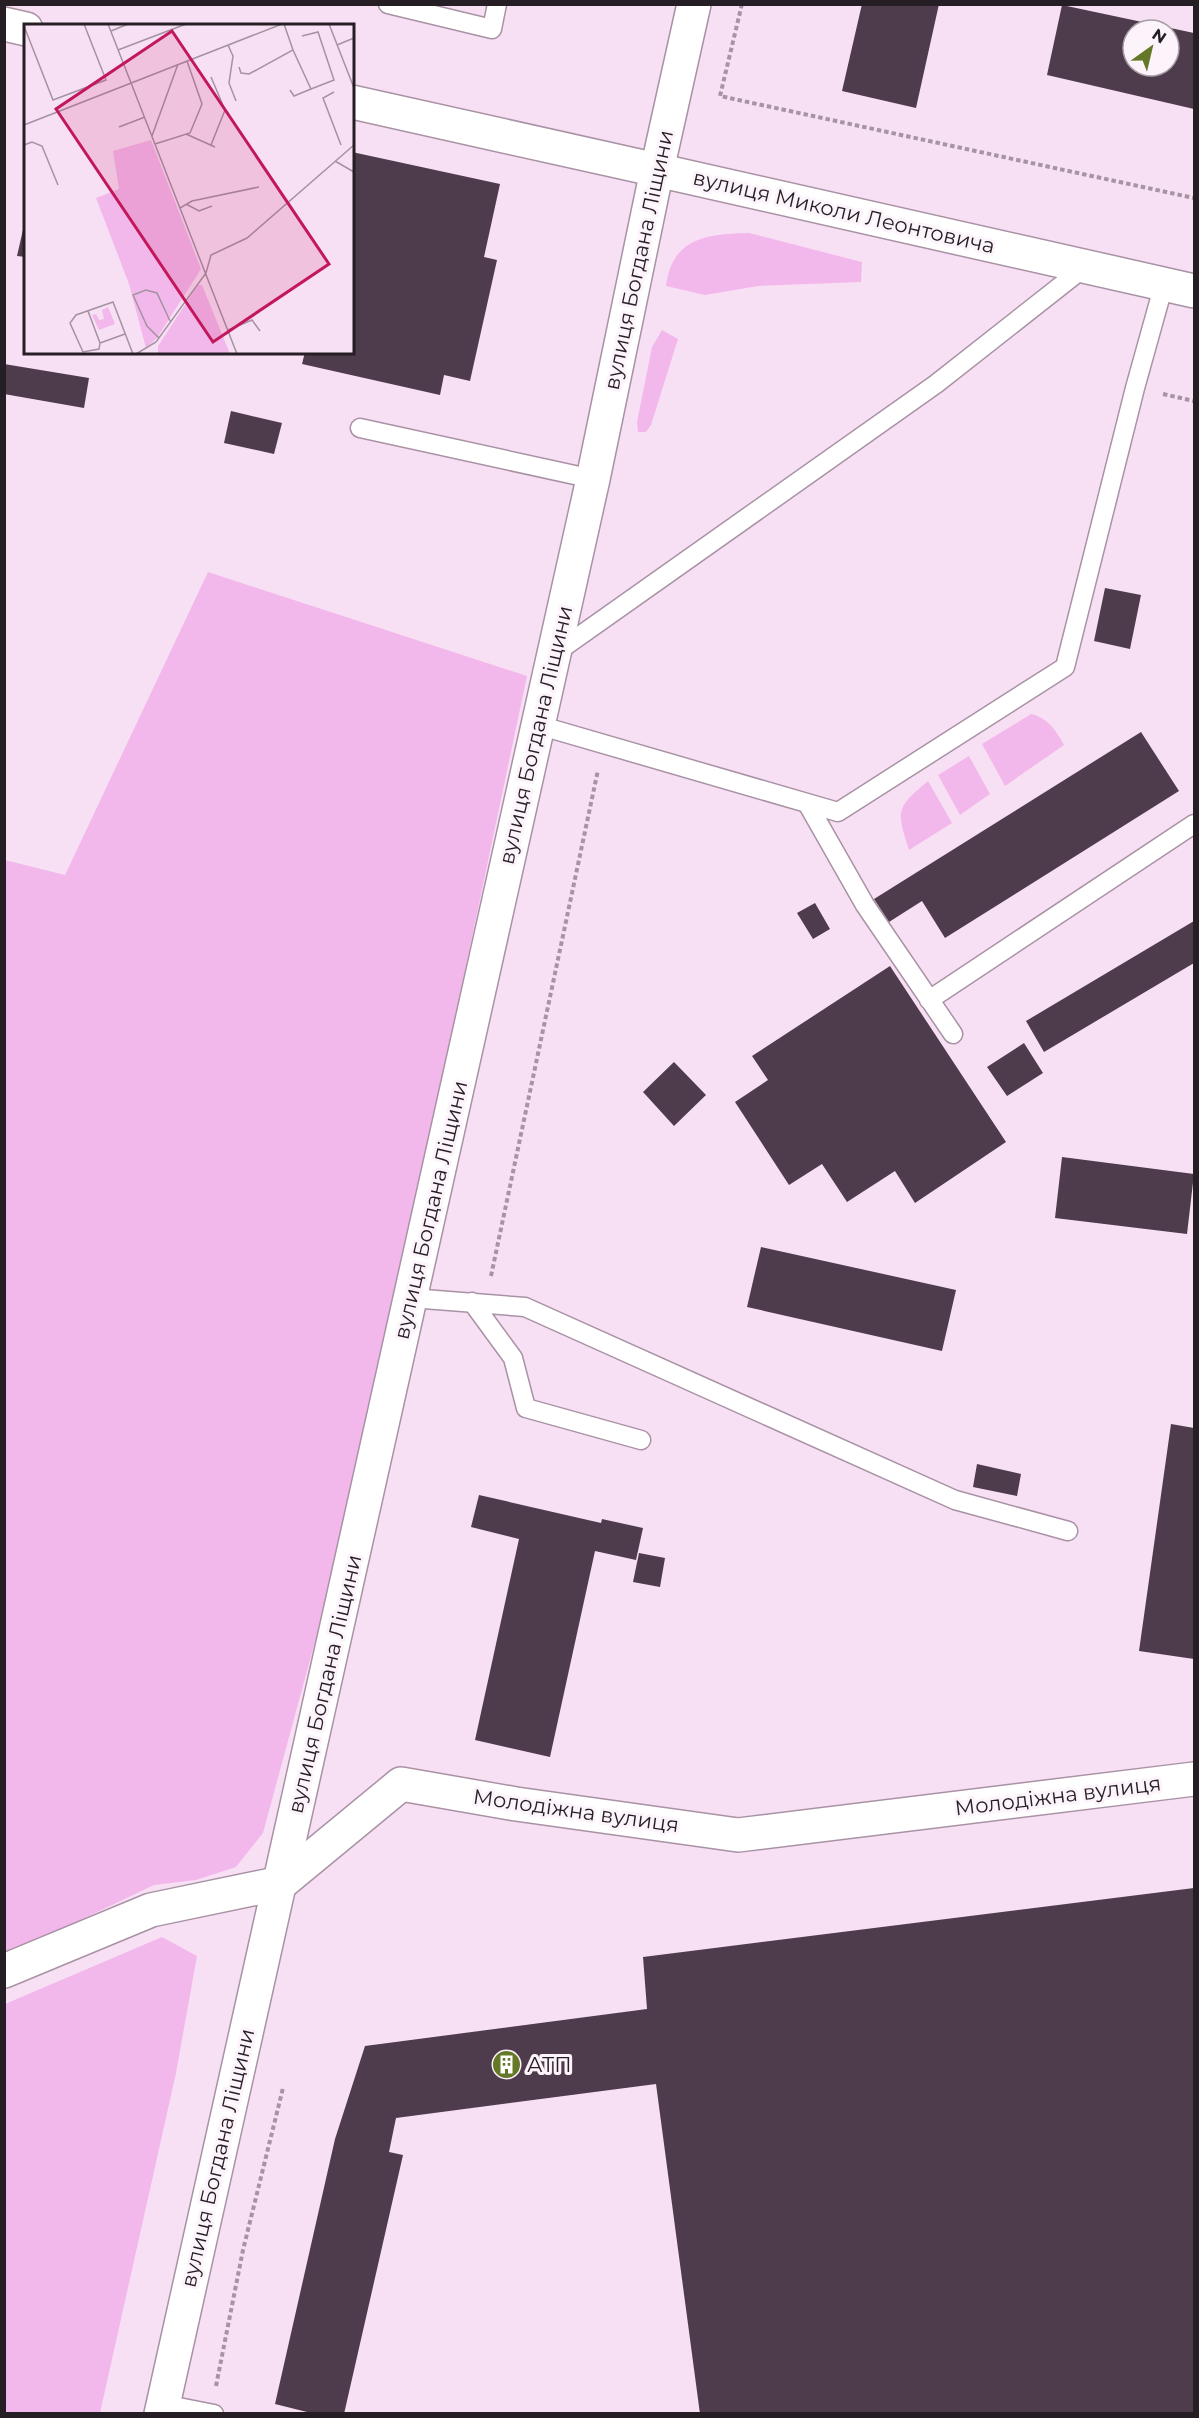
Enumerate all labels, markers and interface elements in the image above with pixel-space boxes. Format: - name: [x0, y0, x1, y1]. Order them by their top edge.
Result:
- north arrow: [1121, 18, 1181, 78]
- inset map: [24, 24, 354, 354]
- text: N: [1148, 24, 1170, 47]
- street label: вулиця Богдана Ліщини: [599, 128, 678, 392]
- street label: вулиця Миколи Леонтовича: [691, 165, 998, 258]
- street label: вулиця Богдана Ліщини: [494, 603, 577, 867]
- street label: вулиця Богдана Ліщини: [389, 1078, 472, 1342]
- street label: вулиця Богдана Ліщини: [283, 1552, 366, 1816]
- street label: Молодіжна вулиця: [953, 1770, 1162, 1821]
- street label: Молодіжна вулиця: [472, 1784, 681, 1837]
- street label: вулиця Богдана Ліщини: [176, 2026, 259, 2290]
- building icon: АТП: [490, 2049, 522, 2081]
- place label: АТП: [527, 2052, 572, 2077]

